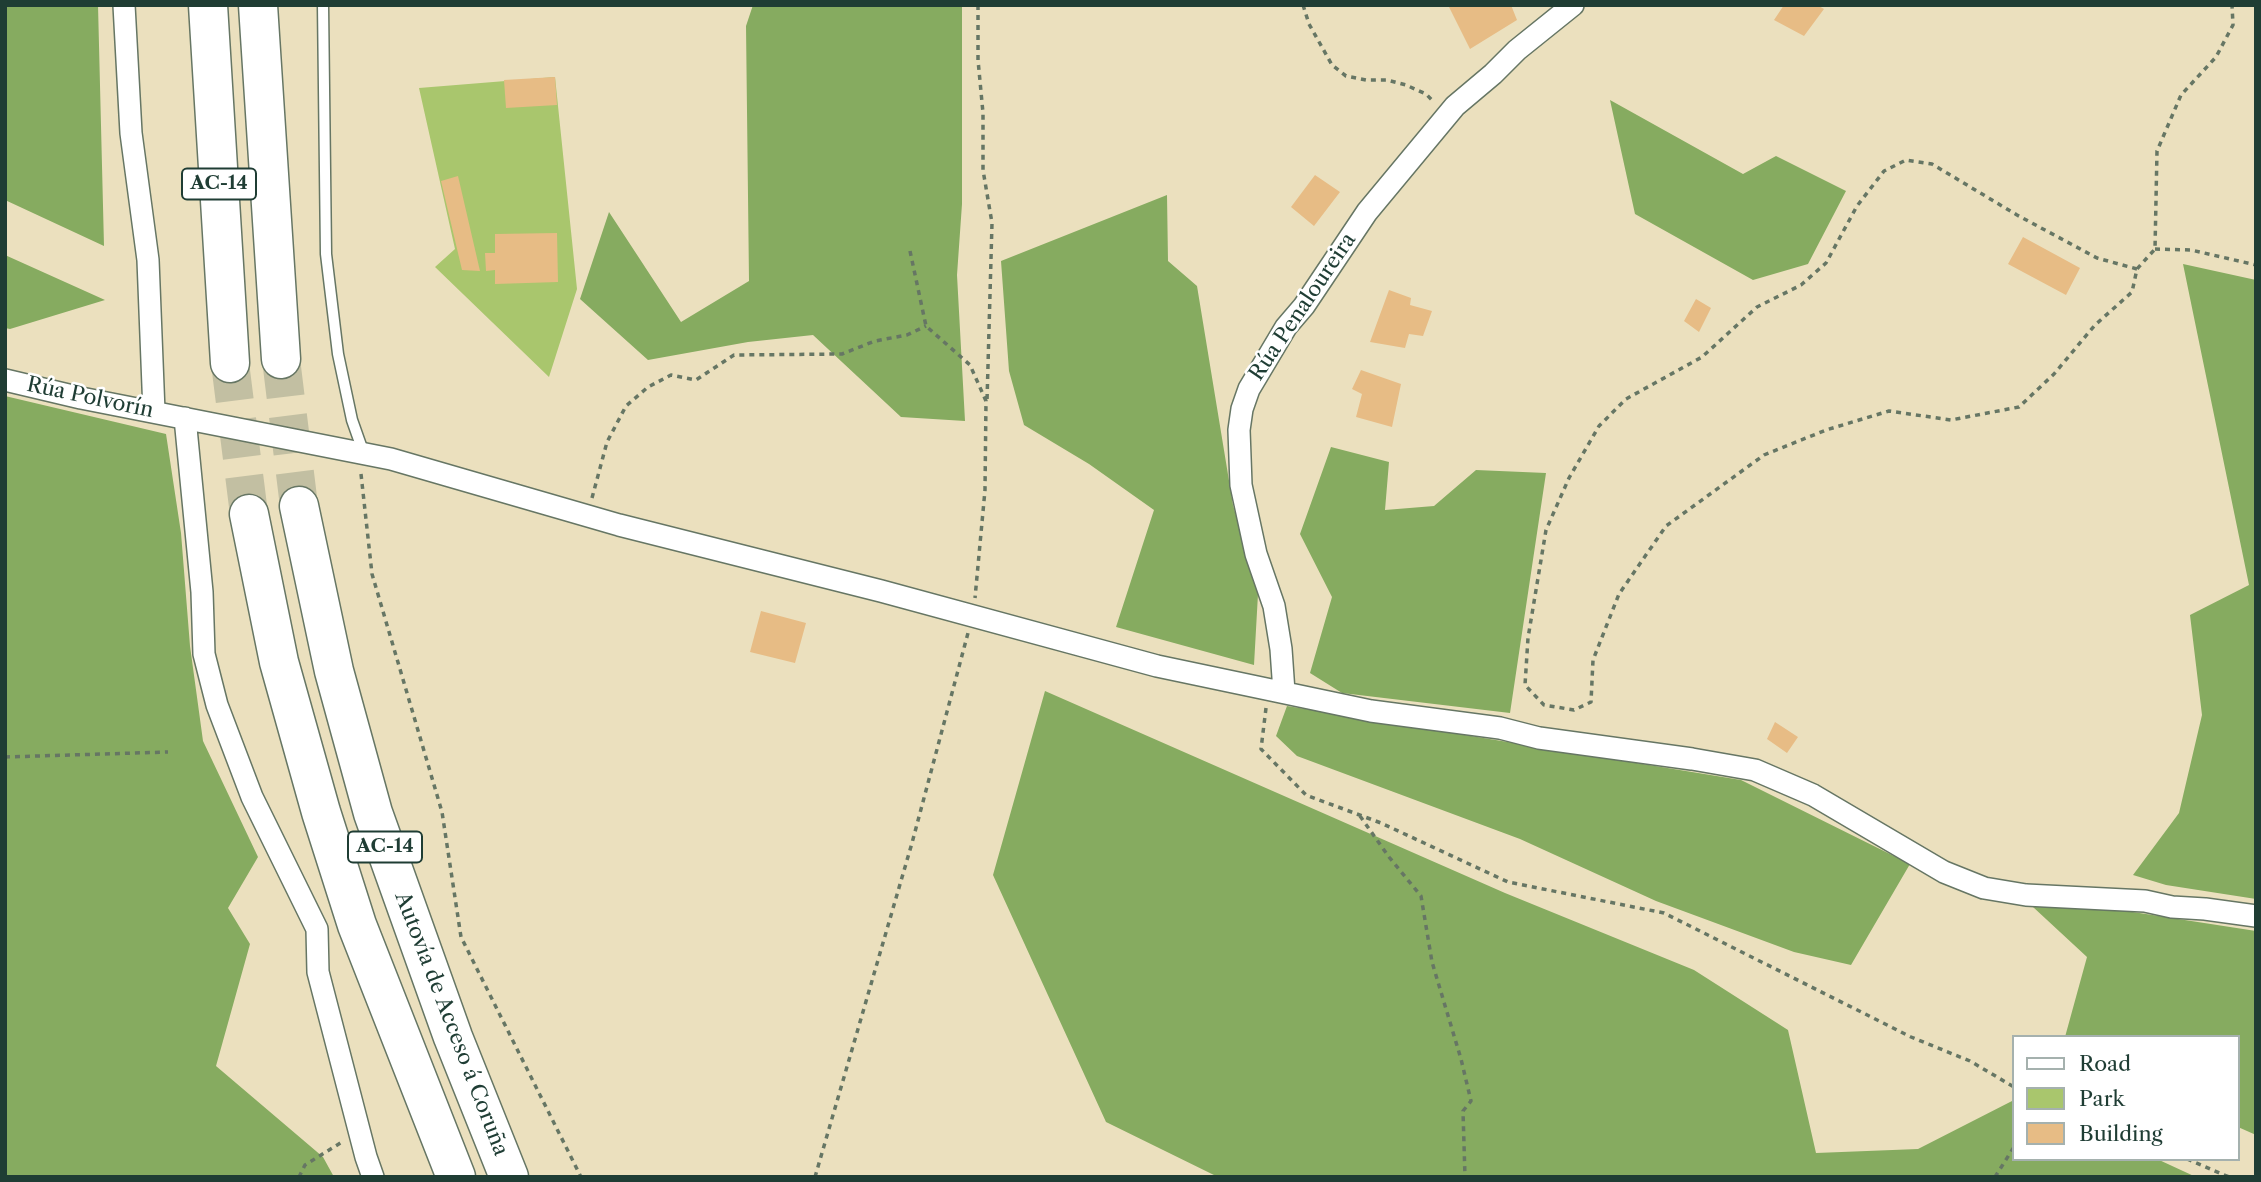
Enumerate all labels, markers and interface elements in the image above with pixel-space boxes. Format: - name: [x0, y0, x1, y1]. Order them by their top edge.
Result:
- road number: AC-14: [182, 168, 256, 200]
- street label: Rúa Penaloureira: [1244, 228, 1362, 386]
- street label: Rúa Polvorín: [24, 372, 156, 424]
- road number: AC-14: [348, 832, 422, 862]
- street label: Autovía de Acceso á Coruña: [389, 888, 513, 1160]
- legend: [2012, 1035, 2240, 1161]
- text: Road: [2079, 1051, 2131, 1076]
- text: Park: [2079, 1086, 2125, 1111]
- text: Building: [2079, 1121, 2163, 1146]

